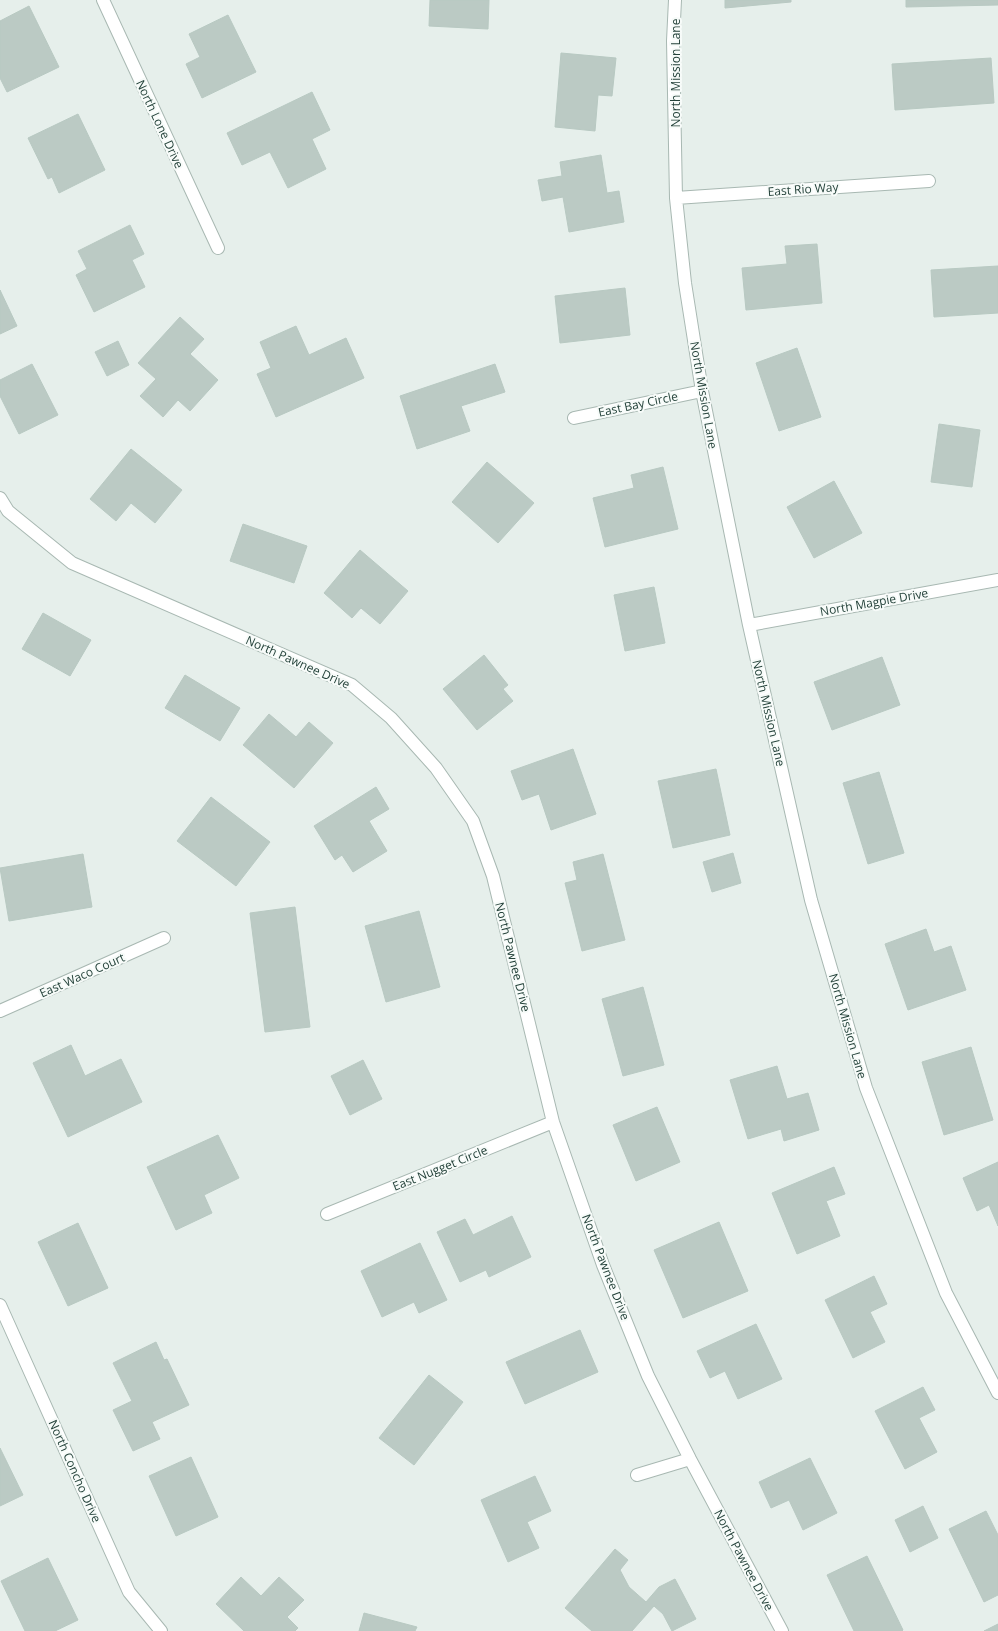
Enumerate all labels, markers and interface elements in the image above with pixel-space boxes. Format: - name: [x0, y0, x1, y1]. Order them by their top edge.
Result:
- street label: North Mission Lane: [667, 18, 684, 127]
- street label: North Lone Drive: [132, 77, 188, 171]
- street label: East Rio Way: [767, 178, 840, 200]
- street label: North Mission Lane: [686, 340, 722, 450]
- street label: East Bay Circle: [597, 387, 680, 421]
- street label: North Magpie Drive: [819, 584, 930, 620]
- street label: North Pawnee Drive: [243, 631, 353, 693]
- street label: North Mission Lane: [748, 658, 790, 768]
- street label: North Pawnee Drive: [491, 900, 535, 1014]
- street label: East Waco Court: [37, 949, 127, 1001]
- street label: North Mission Lane: [825, 971, 871, 1081]
- street label: East Nugget Circle: [390, 1141, 490, 1195]
- street label: North Pawnee Drive: [578, 1211, 634, 1323]
- street label: North Concho Drive: [45, 1417, 105, 1525]
- street label: North Pawnee Drive: [710, 1506, 778, 1614]

